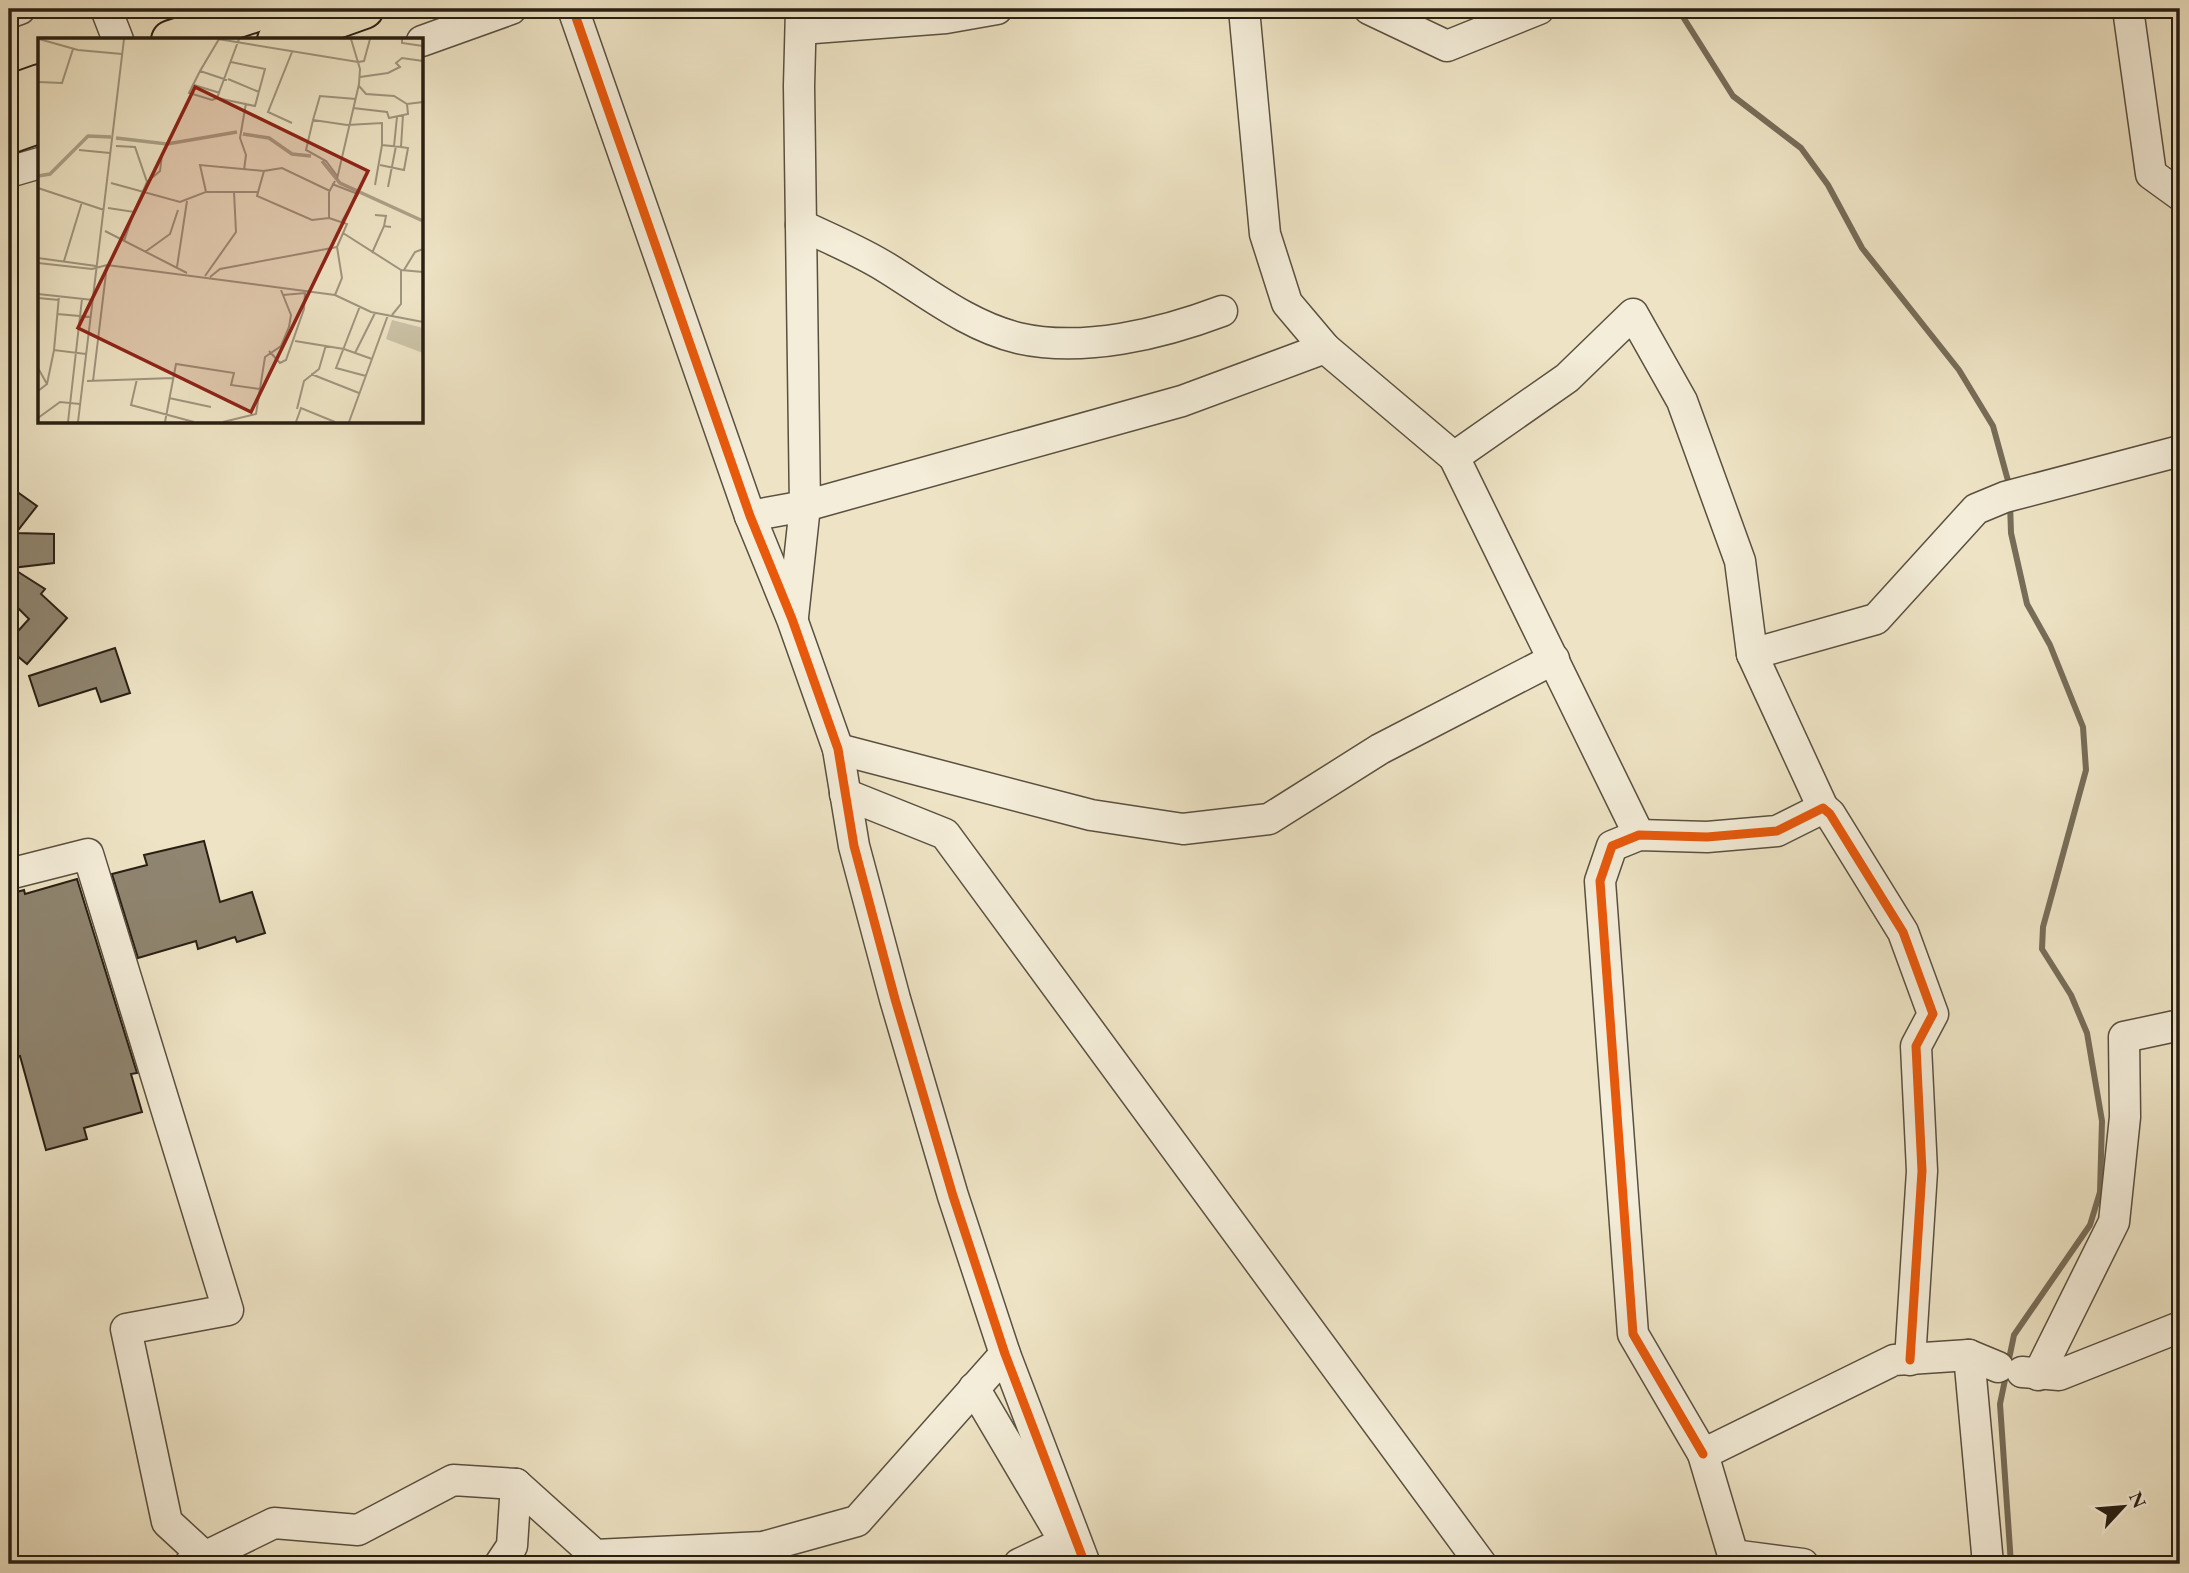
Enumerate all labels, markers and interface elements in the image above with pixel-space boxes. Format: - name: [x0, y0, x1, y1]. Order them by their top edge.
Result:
- inset map: [38, 38, 424, 424]
- north arrow: [2088, 1472, 2158, 1542]
- text: N: [2123, 1487, 2153, 1513]

